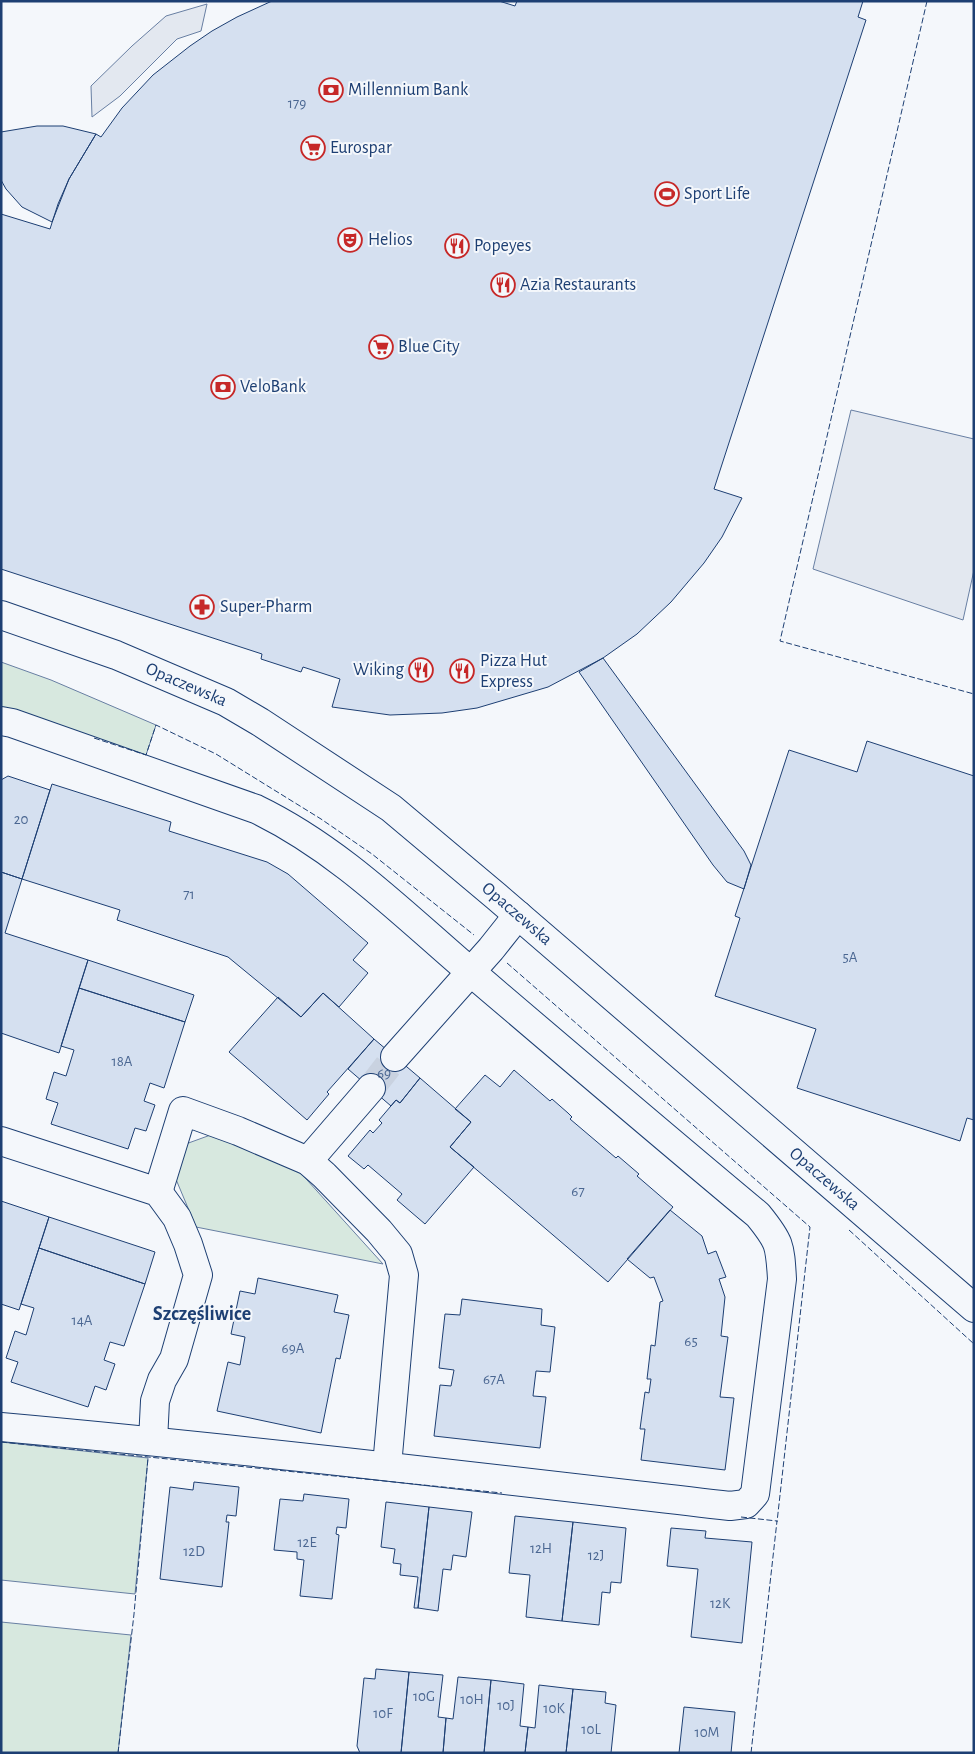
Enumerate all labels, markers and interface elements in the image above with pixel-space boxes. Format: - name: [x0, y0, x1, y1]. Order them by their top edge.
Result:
- bank icon: Millennium Bank: [318, 77, 344, 103]
- place label: Millennium Bank: [348, 81, 469, 99]
- house number: 179: [288, 96, 306, 111]
- supermarket icon: Eurospar: [300, 135, 326, 161]
- place label: Eurospar: [330, 139, 392, 157]
- sports icon: Sport Life: [654, 181, 680, 207]
- place label: Sport Life: [684, 185, 750, 203]
- theatre icon: Helios: [337, 227, 363, 253]
- place label: Helios: [368, 231, 413, 249]
- restaurant icon: Popeyes: [444, 233, 470, 259]
- place label: Popeyes: [474, 237, 531, 255]
- restaurant icon: Azia Restaurants: [490, 272, 516, 298]
- place label: Azia Restaurants: [520, 276, 636, 294]
- supermarket icon: Blue City: [368, 334, 394, 360]
- place label: Blue City: [398, 338, 460, 356]
- bank icon: VeloBank: [210, 374, 236, 400]
- place label: VeloBank: [240, 378, 307, 396]
- pharmacy icon: Super-Pharm: [189, 594, 215, 620]
- place label: Super-Pharm: [220, 598, 312, 616]
- place label: Pizza Hut Express: [480, 652, 547, 691]
- restaurant icon: Wiking: [408, 657, 434, 683]
- restaurant icon: Pizza Hut Express: [449, 658, 475, 684]
- street label: Opaczewska: [143, 660, 229, 710]
- place label: Wiking: [353, 661, 404, 679]
- house number: 20: [14, 812, 28, 827]
- street label: Opaczewska: [478, 879, 555, 949]
- house number: 71: [183, 887, 195, 902]
- house number: 5A: [843, 950, 858, 965]
- house number: 18A: [112, 1054, 133, 1069]
- house number: 69: [377, 1066, 391, 1081]
- street label: Opaczewska: [786, 1144, 863, 1214]
- house number: 67: [571, 1184, 585, 1199]
- district label: Szczęśliwice: [153, 1304, 251, 1324]
- house number: 14A: [71, 1313, 93, 1328]
- house number: 65: [684, 1334, 698, 1349]
- house number: 69A: [282, 1341, 305, 1356]
- house number: 67A: [483, 1372, 505, 1387]
- house number: 12E: [297, 1535, 317, 1550]
- house number: 12H: [530, 1541, 552, 1556]
- house number: 12D: [183, 1544, 205, 1559]
- house number: 12J: [588, 1548, 604, 1563]
- house number: 12K: [710, 1596, 731, 1611]
- house number: 10G: [413, 1689, 435, 1704]
- house number: 10H: [460, 1692, 484, 1707]
- house number: 10J: [497, 1698, 515, 1713]
- house number: 10K: [543, 1701, 565, 1716]
- house number: 10F: [373, 1706, 393, 1721]
- house number: 10L: [581, 1722, 601, 1737]
- house number: 10M: [695, 1725, 719, 1740]

